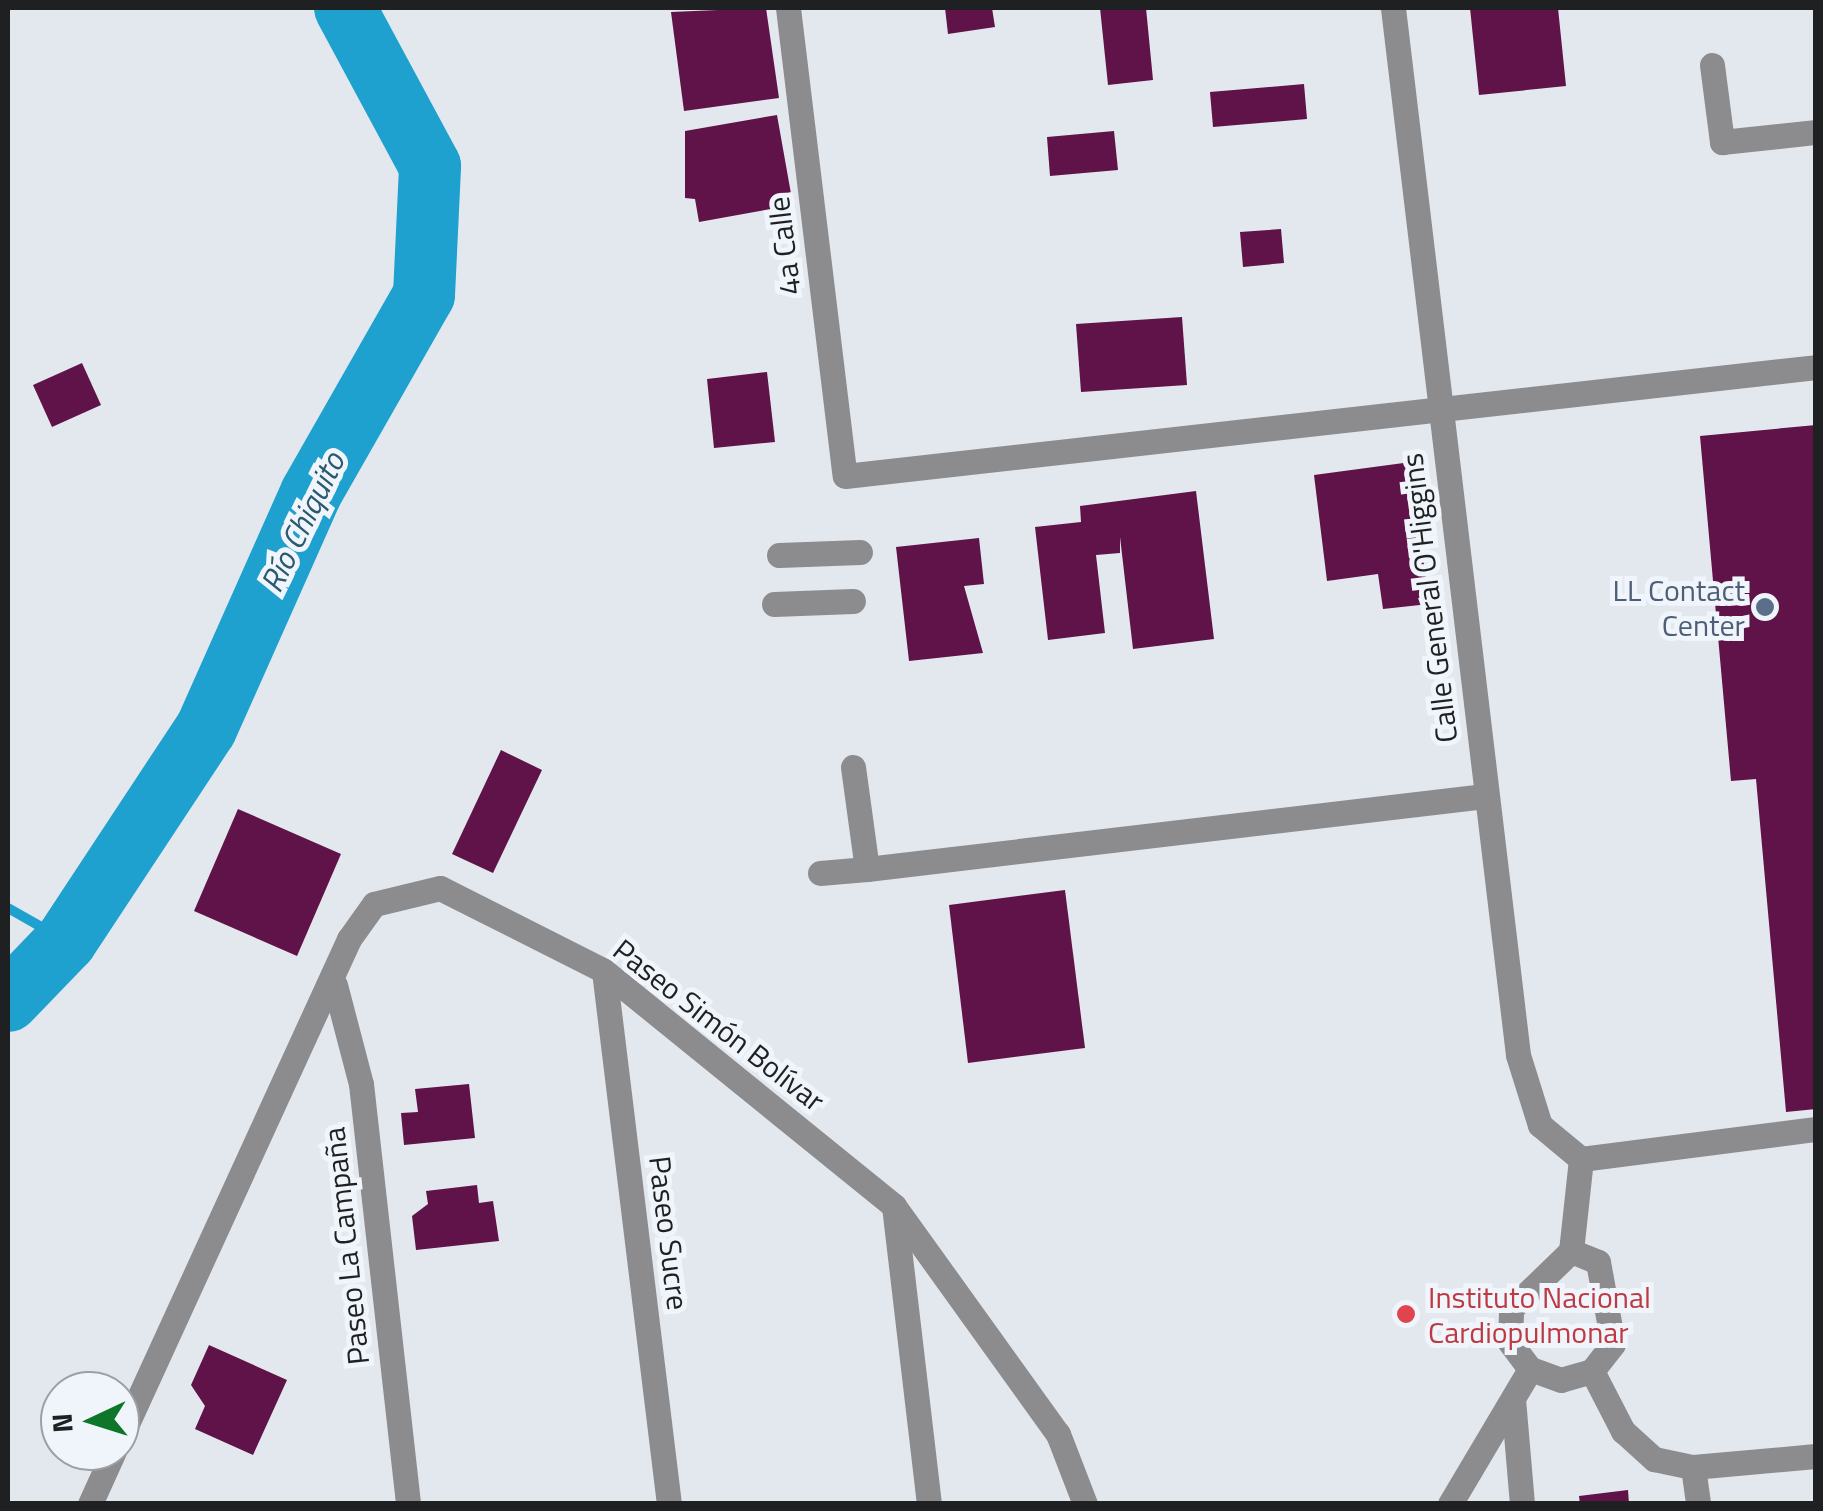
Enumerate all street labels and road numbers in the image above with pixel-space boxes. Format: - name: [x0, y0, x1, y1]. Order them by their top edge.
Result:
- street label: 4a Calle: [760, 195, 808, 297]
- street label: Calle General O'Higgins: [1393, 451, 1465, 745]
- street label: Paseo Simón Bolívar: [606, 931, 832, 1119]
- street label: Paseo La Campaña: [316, 1125, 376, 1367]
- street label: Paseo Sucre: [642, 1154, 696, 1312]

